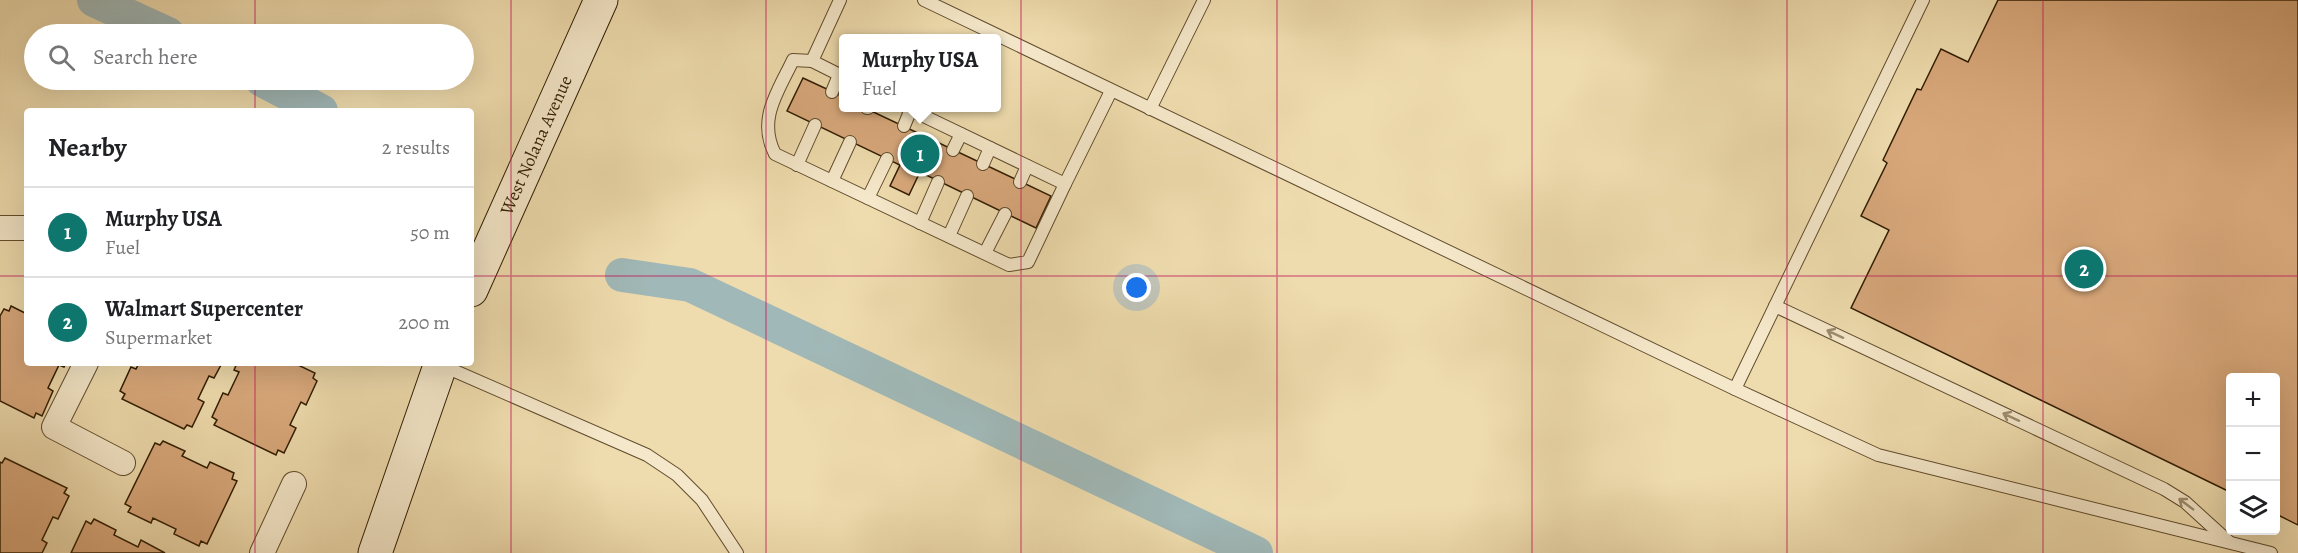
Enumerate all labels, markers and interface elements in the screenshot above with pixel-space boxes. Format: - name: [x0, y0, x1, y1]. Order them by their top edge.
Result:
- search box: [24, 24, 474, 90]
- popup: [839, 34, 1001, 112]
- icon: search: [45, 41, 78, 74]
- text: Search here: [93, 42, 198, 72]
- text: Murphy USA: [862, 45, 978, 75]
- street label: West Nolana Avenue: [494, 71, 578, 219]
- text: Fuel: [862, 75, 897, 102]
- text: Nearby: [48, 130, 127, 165]
- pin: 1: [900, 132, 940, 176]
- text: 2 results: [382, 134, 450, 161]
- text: Murphy USA: [105, 204, 222, 234]
- text: 1: [64, 219, 71, 246]
- text: 50 m: [410, 219, 450, 246]
- text: Fuel: [105, 234, 140, 261]
- pin: 2: [2064, 246, 2104, 292]
- your location: [1122, 273, 1151, 302]
- text: Walmart Supercenter: [105, 294, 303, 324]
- text: 2: [63, 309, 72, 336]
- text: 200 m: [399, 309, 450, 336]
- text: Supermarket: [105, 324, 212, 351]
- one-way arrow: [1826, 328, 1844, 340]
- map controls: [2226, 373, 2280, 535]
- button: +: [2226, 373, 2280, 427]
- one-way arrow: [2003, 411, 2021, 423]
- button: −: [2226, 427, 2280, 481]
- button: layers: [2226, 481, 2280, 535]
- one-way arrow: [2178, 497, 2194, 510]

